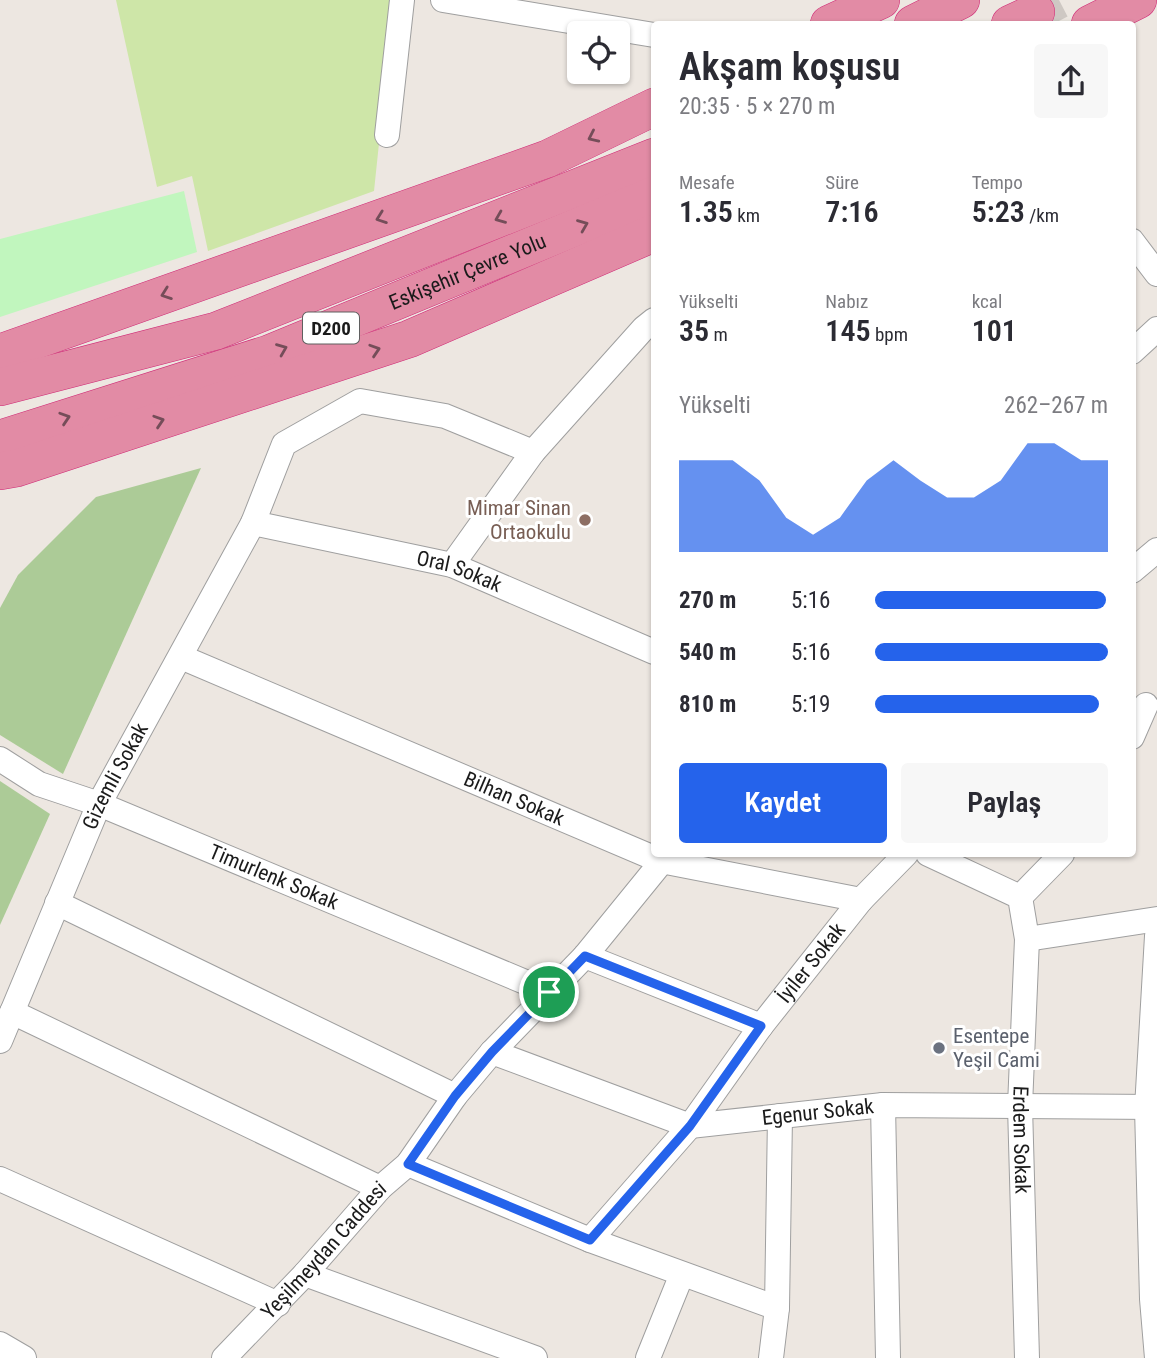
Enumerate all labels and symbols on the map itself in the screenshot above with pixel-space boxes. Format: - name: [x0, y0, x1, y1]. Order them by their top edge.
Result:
- one-way arrow: [588, 128, 600, 142]
- one-way arrow: [375, 210, 387, 224]
- one-way arrow: [495, 210, 507, 224]
- one-way arrow: [576, 219, 588, 233]
- street label: Eskişehir Çevre Yolu: [386, 229, 550, 315]
- one-way arrow: [161, 286, 173, 300]
- road number: D200: [303, 312, 359, 344]
- one-way arrow: [275, 343, 287, 357]
- one-way arrow: [368, 344, 380, 358]
- one-way arrow: [58, 412, 71, 426]
- one-way arrow: [152, 415, 164, 429]
- place label: Mimar Sinan Ortaokulu: [467, 496, 571, 544]
- marker: Mimar Sinan Ortaokulu: [577, 512, 593, 528]
- street label: Oral Sokak: [415, 546, 506, 597]
- street label: Gizemli Sokak: [78, 718, 153, 833]
- street label: Bilhan Sokak: [460, 767, 568, 831]
- street label: Timurlenk Sokak: [206, 839, 342, 915]
- street label: İyiler Sokak: [772, 918, 850, 1008]
- pin: [519, 962, 579, 1022]
- place label: Esentepe Yeşil Cami: [953, 1024, 1040, 1072]
- marker: Esentepe Yeşil Cami: [931, 1040, 947, 1056]
- street label: Erdem Sokak: [1008, 1085, 1034, 1195]
- street label: Egenur Sokak: [761, 1094, 876, 1130]
- street label: Yeşilmeydan Caddesi: [256, 1176, 391, 1324]

